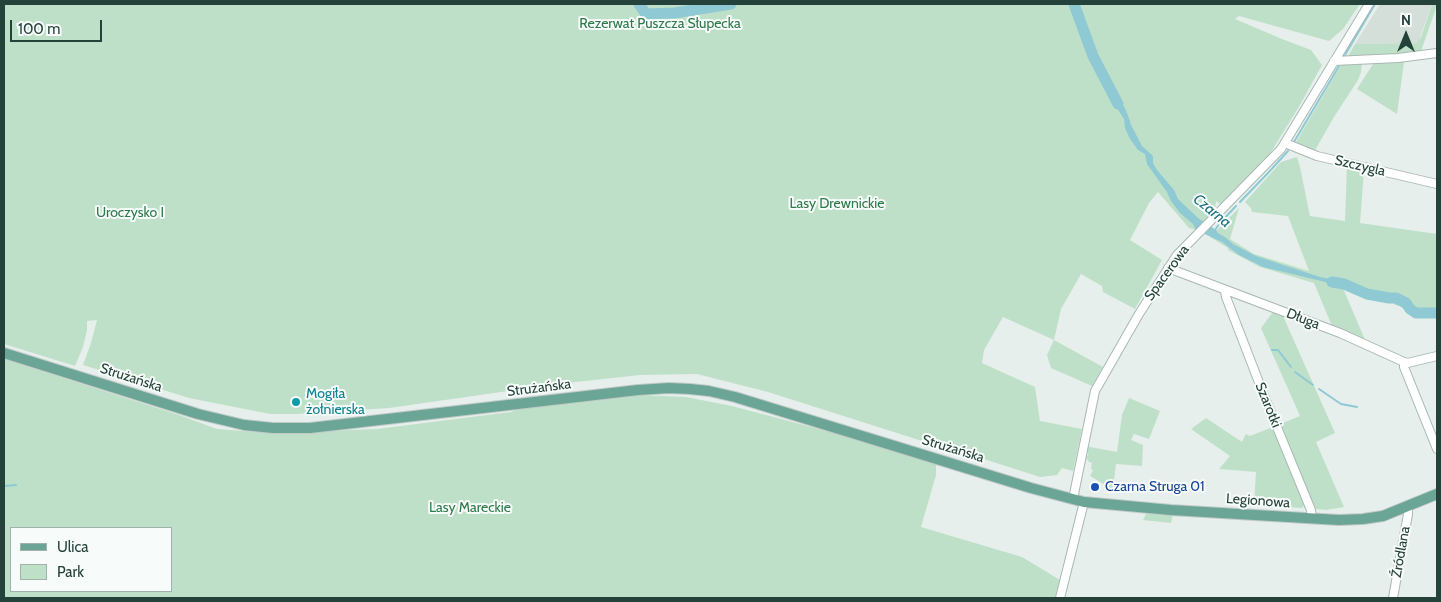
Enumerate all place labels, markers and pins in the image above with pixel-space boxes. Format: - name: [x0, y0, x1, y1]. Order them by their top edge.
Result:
- place label: Mogiła żołnierska: [306, 386, 365, 418]
- marker: Mogiła żołnierska: [290, 396, 302, 408]
- place label: Czarna Struga 01: [1105, 479, 1205, 495]
- marker: Czarna Struga 01: [1089, 481, 1101, 493]

